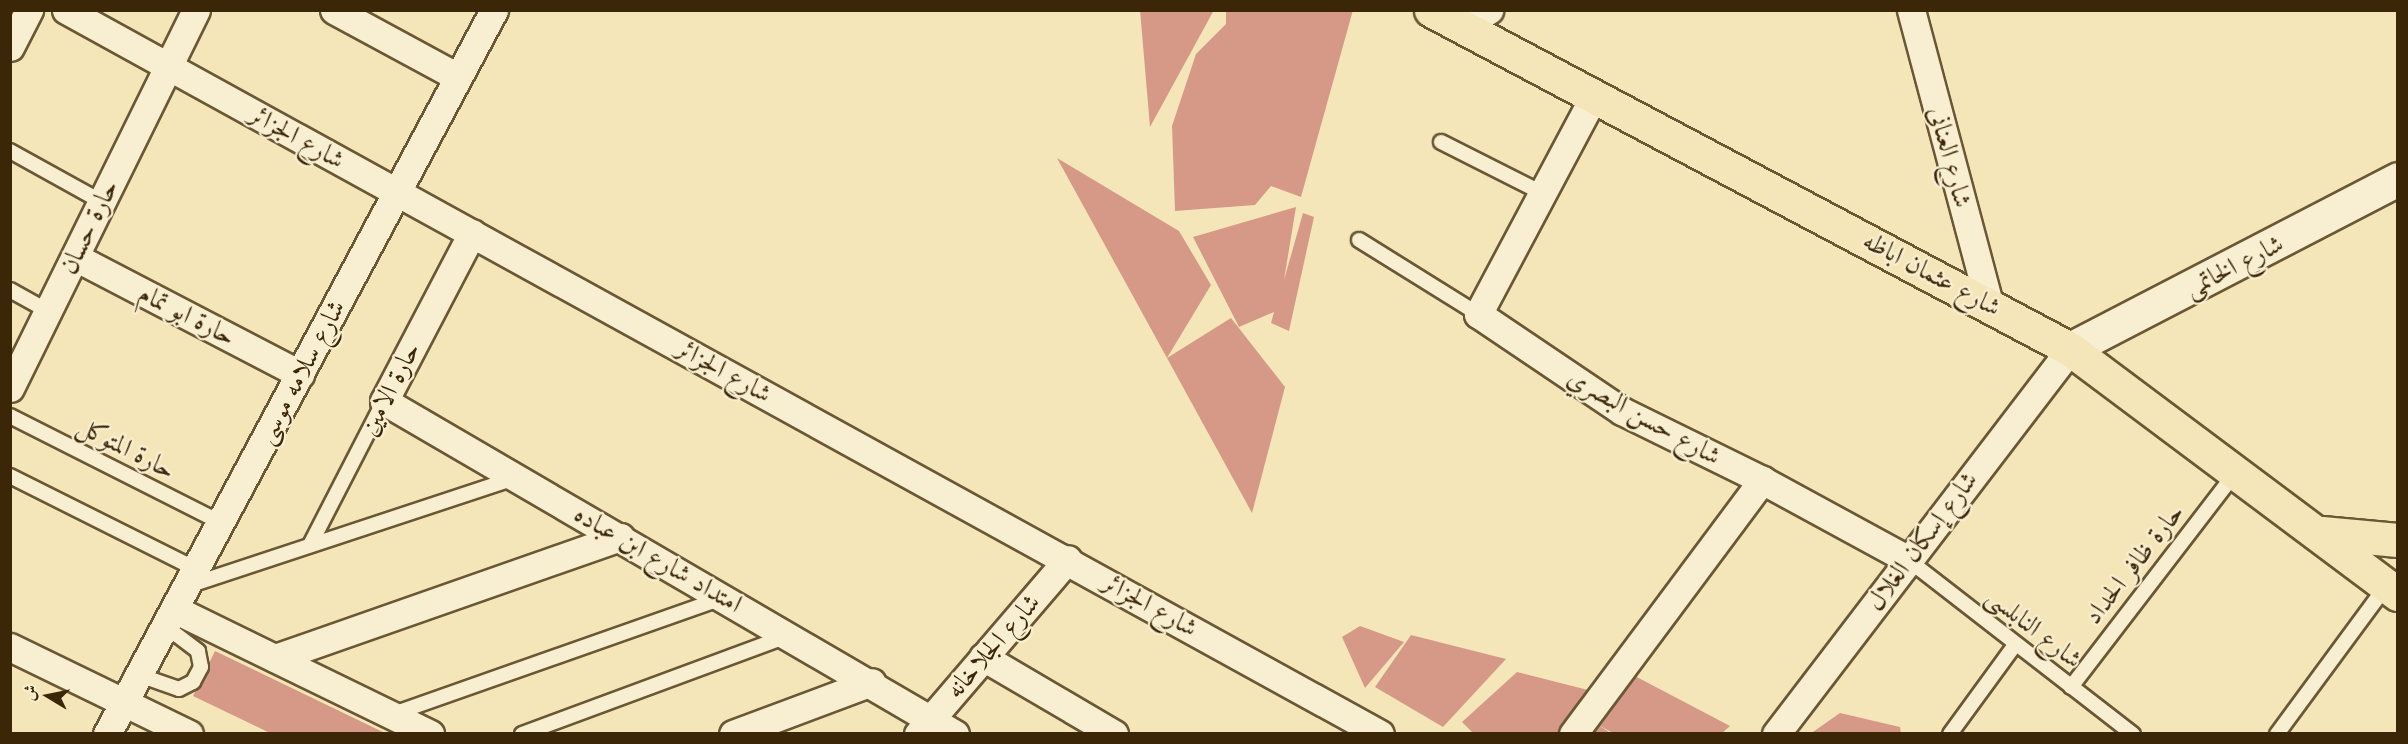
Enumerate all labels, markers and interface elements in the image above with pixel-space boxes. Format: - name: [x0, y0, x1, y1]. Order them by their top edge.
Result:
- street label: شارع الجزائر: [244, 98, 350, 176]
- street label: شارع العنانى: [1922, 103, 1978, 211]
- street label: حارة حسان: [53, 175, 125, 279]
- street label: شارع عثمان اباظه: [1858, 225, 2006, 323]
- street label: شارع الخاتمى: [2179, 228, 2289, 304]
- street label: حارة ابو تمام: [133, 277, 241, 353]
- street label: شارع سلامه موسى: [250, 295, 352, 449]
- street label: شارع الجزائر: [671, 332, 777, 410]
- street label: حارة الامين: [353, 337, 427, 441]
- street label: شارع حسن البصري: [1562, 362, 1726, 472]
- street label: حارة المتوكل: [72, 410, 180, 486]
- street label: شارع إسكان الغلال: [1859, 465, 1985, 617]
- street label: حارة ظافر الحداد: [2077, 497, 2191, 631]
- street label: امتداد شارع ابن عباده: [568, 498, 748, 620]
- street label: شارع الجزائر: [1097, 566, 1203, 644]
- street label: شارع النابلسى: [1980, 581, 2088, 675]
- street label: شارع الجلاخانه: [939, 587, 1047, 705]
- north arrow: [18, 666, 78, 726]
- text: ش: [18, 683, 42, 703]

